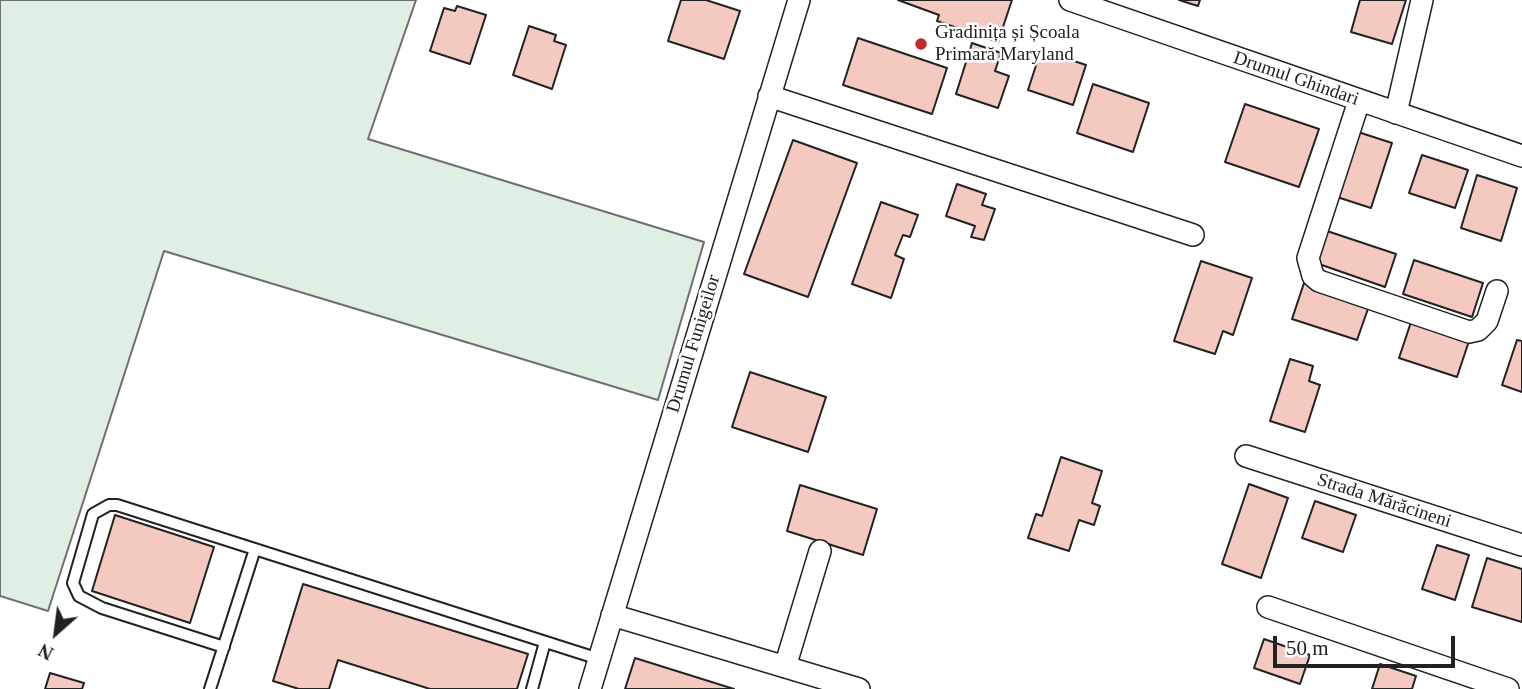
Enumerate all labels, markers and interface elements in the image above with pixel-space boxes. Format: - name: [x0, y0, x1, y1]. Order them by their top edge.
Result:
- place label: Gradinița și Școala Primară Maryland: [935, 22, 1080, 66]
- marker: Gradinița și Școala Primară Maryland: [913, 36, 929, 52]
- street label: Drumul Ghindari: [1230, 47, 1362, 111]
- street label: Drumul Funigeilor: [662, 272, 726, 416]
- street label: Strada Mărăcineni: [1314, 469, 1454, 533]
- north arrow: [21, 598, 91, 668]
- scale bar: [1277, 622, 1459, 666]
- text: 50 m: [1286, 636, 1329, 660]
- text: N: [35, 639, 57, 664]

